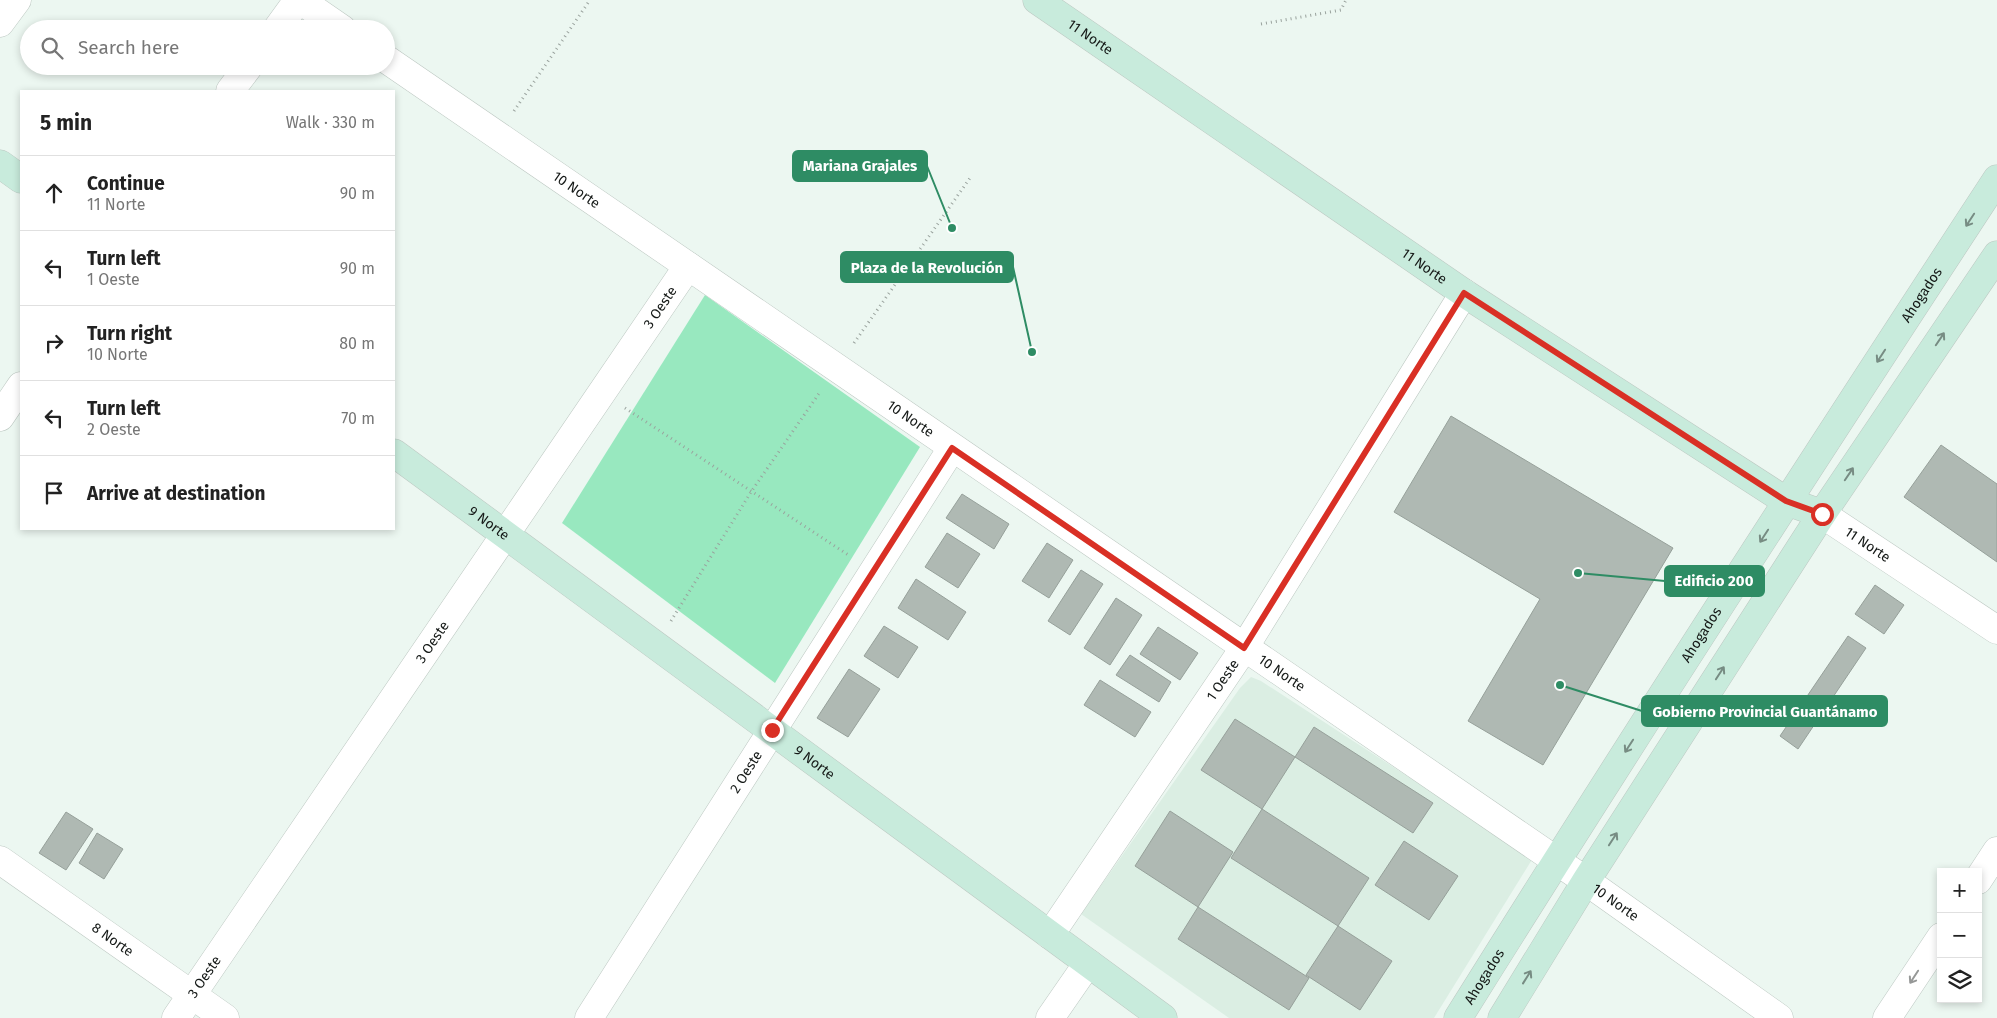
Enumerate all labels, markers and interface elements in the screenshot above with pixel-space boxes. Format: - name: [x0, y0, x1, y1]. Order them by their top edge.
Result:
- street label: 11 Norte: [1065, 15, 1117, 58]
- search box: [20, 20, 395, 75]
- icon: search: [38, 34, 66, 62]
- text: Search here: [78, 36, 179, 59]
- text: 5 min: [40, 110, 92, 136]
- text: Walk · 330 m: [286, 113, 375, 132]
- callout: Mariana Grajales: [793, 151, 927, 181]
- text: Mariana Grajales: [803, 157, 917, 175]
- street label: 10 Norte: [550, 167, 603, 212]
- text: Continue: [87, 172, 165, 195]
- icon: ahead: [40, 179, 68, 207]
- text: 90 m: [340, 184, 375, 203]
- text: 11 Norte: [87, 195, 146, 214]
- one-way arrow: [1965, 212, 1975, 226]
- street label: 11 Norte: [1399, 244, 1451, 287]
- text: Turn left: [87, 247, 161, 270]
- callout: Plaza de la Revolución: [841, 252, 1013, 282]
- icon: left: [40, 254, 68, 282]
- text: 90 m: [340, 259, 375, 278]
- text: Plaza de la Revolución: [851, 259, 1003, 277]
- street label: Ahogados: [1897, 264, 1946, 325]
- text: 1 Oeste: [87, 270, 140, 289]
- street label: 3 Oeste: [640, 283, 680, 331]
- text: Turn right: [87, 322, 172, 345]
- icon: right: [40, 329, 68, 357]
- one-way arrow: [1935, 333, 1945, 347]
- text: 80 m: [339, 334, 375, 353]
- text: 10 Norte: [87, 345, 148, 364]
- one-way arrow: [1876, 348, 1886, 362]
- street label: 10 Norte: [884, 396, 937, 440]
- text: Turn left: [87, 397, 161, 420]
- icon: left: [40, 404, 68, 432]
- text: 70 m: [341, 409, 375, 428]
- text: 2 Oeste: [87, 420, 141, 439]
- one-way arrow: [1844, 467, 1854, 481]
- icon: arrive: [40, 479, 68, 507]
- text: Arrive at destination: [87, 482, 266, 505]
- street label: 9 Norte: [465, 502, 513, 544]
- route start: [1811, 503, 1834, 526]
- street label: 11 Norte: [1842, 523, 1894, 566]
- one-way arrow: [1759, 528, 1769, 542]
- callout: Edificio 200: [1665, 566, 1764, 596]
- text: Edificio 200: [1675, 572, 1754, 590]
- street label: Ahogados: [1677, 603, 1725, 665]
- street label: 3 Oeste: [412, 618, 452, 666]
- street label: 10 Norte: [1255, 651, 1309, 695]
- street label: 1 Oeste: [1203, 656, 1242, 704]
- one-way arrow: [1715, 666, 1725, 680]
- callout: Gobierno Provincial Guantánamo: [1642, 696, 1887, 726]
- text: Gobierno Provincial Guantánamo: [1652, 703, 1878, 721]
- route end: [761, 719, 784, 742]
- one-way arrow: [1624, 739, 1634, 753]
- street label: 9 Norte: [791, 741, 839, 783]
- street label: 2 Oeste: [726, 747, 766, 796]
- one-way arrow: [1609, 832, 1619, 846]
- map controls: [1937, 868, 1982, 1003]
- button: +: [1937, 868, 1982, 913]
- street label: 10 Norte: [1589, 880, 1642, 924]
- button: −: [1937, 913, 1982, 958]
- street label: 8 Norte: [89, 919, 137, 960]
- street label: Ahogados: [1460, 945, 1508, 1007]
- street label: 3 Oeste: [184, 952, 224, 1001]
- button: layers: [1937, 958, 1982, 1003]
- one-way arrow: [1523, 970, 1533, 984]
- one-way arrow: [1909, 970, 1919, 984]

